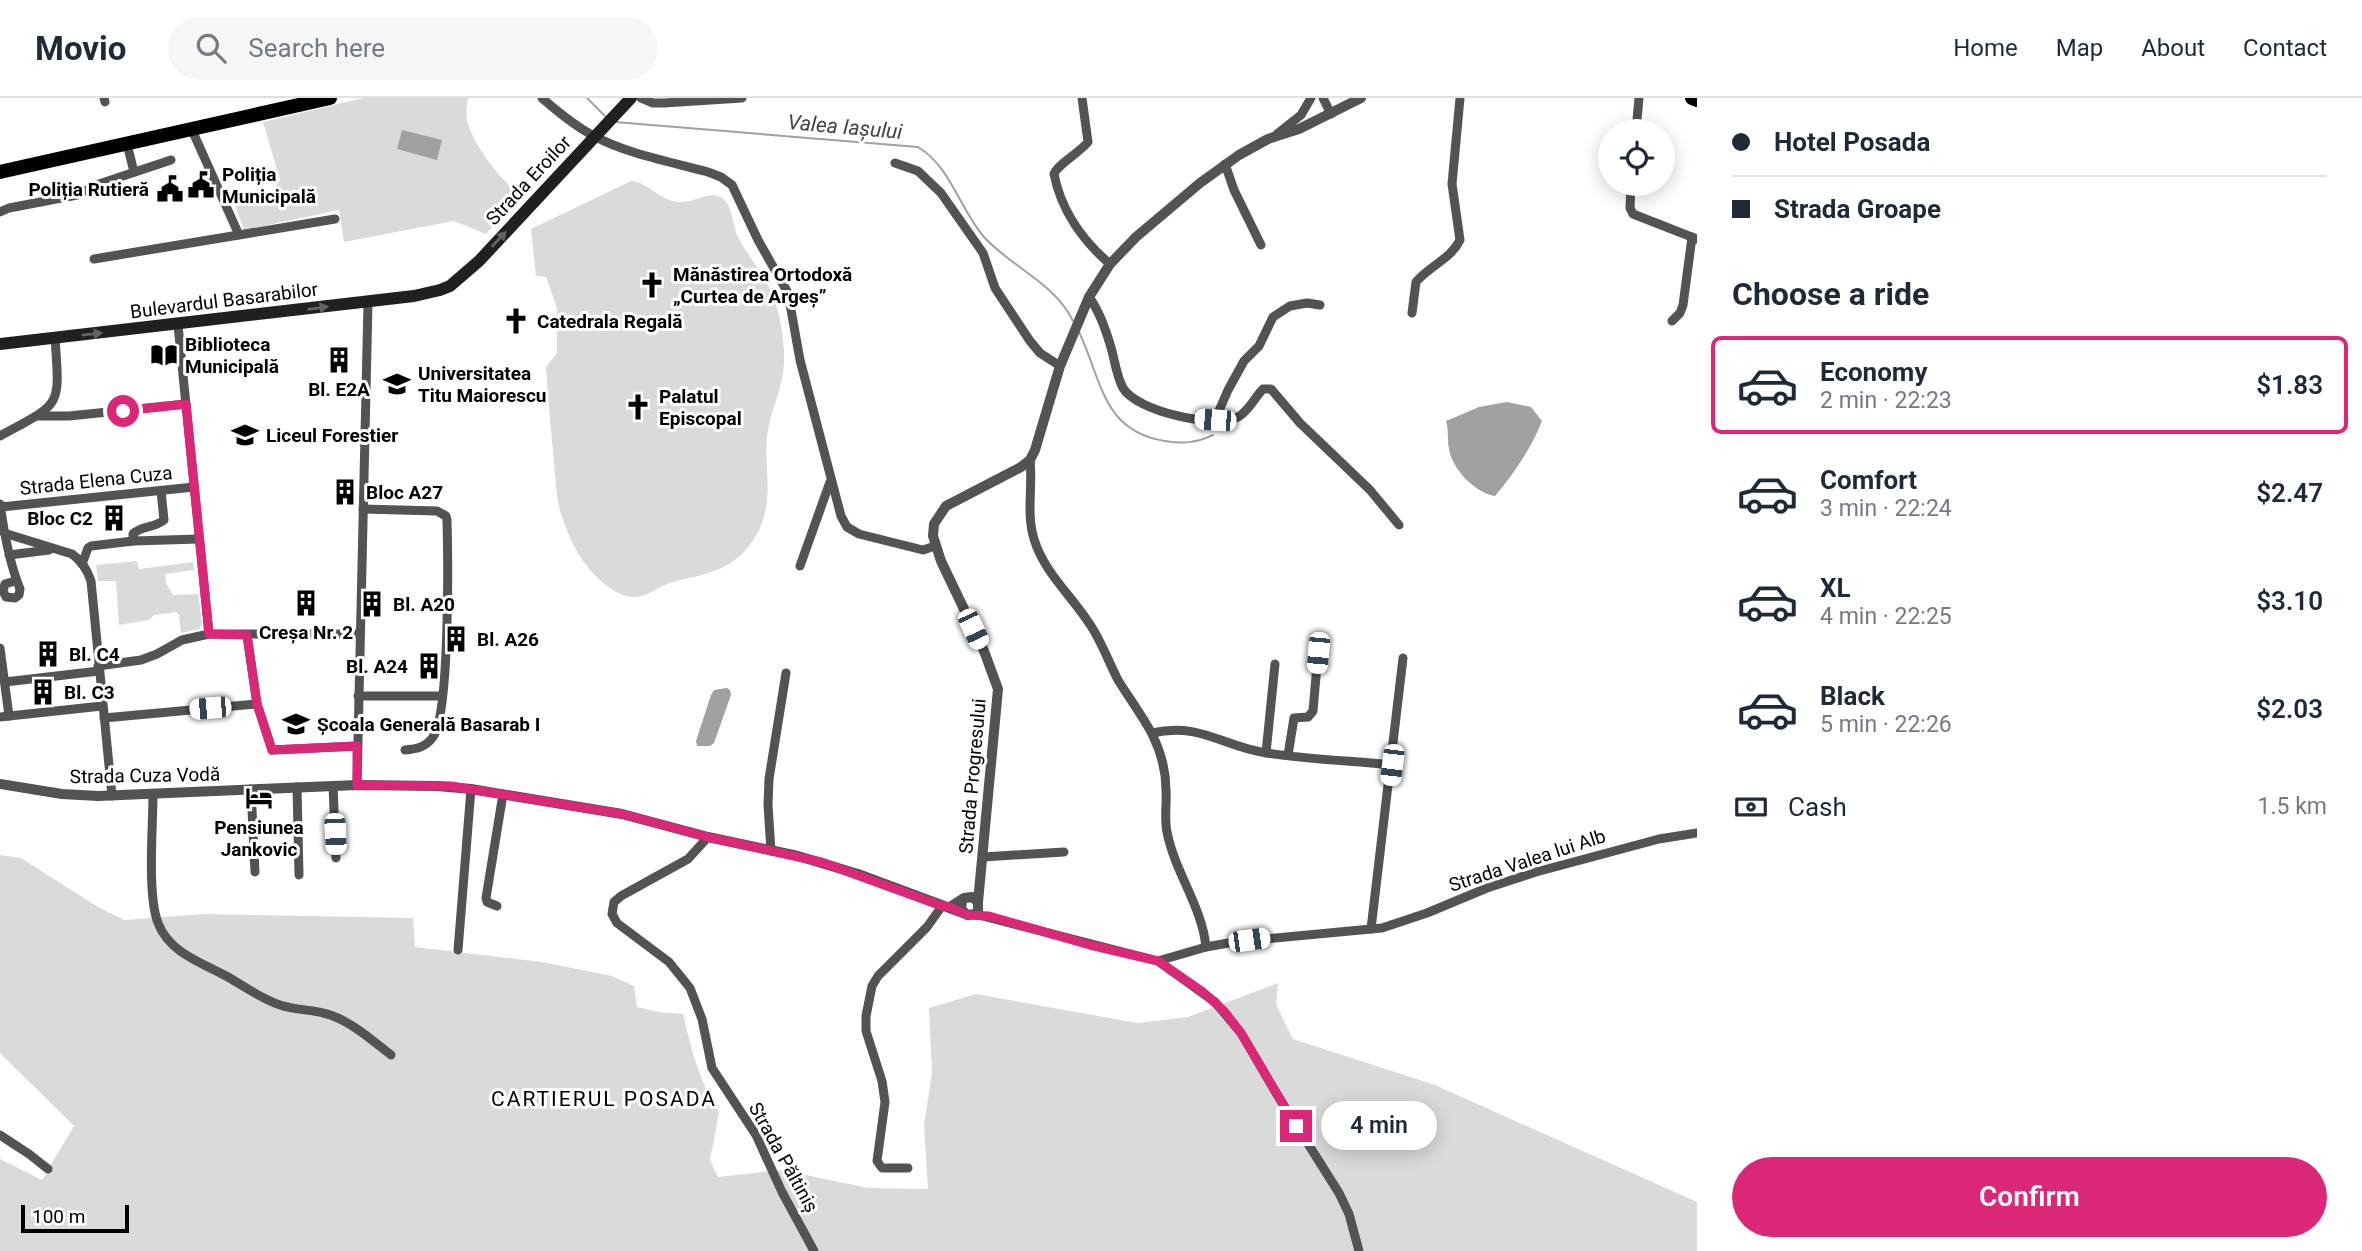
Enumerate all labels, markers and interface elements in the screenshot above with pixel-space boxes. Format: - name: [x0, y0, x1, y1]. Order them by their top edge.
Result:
- search box: [168, 17, 658, 80]
- text: Movio: [35, 29, 126, 68]
- icon: search: [192, 29, 230, 67]
- text: Search here: [248, 33, 385, 63]
- text: Home: [1953, 34, 2018, 62]
- text: Map: [2056, 34, 2103, 62]
- text: About: [2141, 34, 2205, 62]
- text: Contact: [2243, 34, 2327, 62]
- water label: Valea Iașului: [787, 110, 903, 144]
- map controls: [1598, 119, 1675, 196]
- button: locate: [1598, 119, 1675, 196]
- text: Hotel Posada: [1774, 127, 1930, 157]
- street label: Strada Eroilor: [481, 130, 576, 230]
- place label: Poliția Municipală: [222, 163, 316, 208]
- public building icon: Poliția Municipală: [186, 170, 216, 200]
- public building icon: Poliția Rutieră: [155, 174, 185, 204]
- place label: Poliția Rutieră: [28, 178, 149, 201]
- text: Strada Groape: [1774, 194, 1941, 224]
- one-way arrow: [491, 231, 507, 248]
- place label: Mănăstirea Ortodoxă „Curtea de Argeș”: [673, 263, 852, 308]
- church icon: Mănăstirea Ortodoxă „Curtea de Argeș”: [637, 270, 667, 300]
- text: Choose a ride: [1732, 275, 1929, 313]
- street label: Bulevardul Basarabilor: [129, 277, 320, 323]
- one-way arrow: [307, 303, 329, 314]
- church icon: Catedrala Regală: [501, 306, 531, 336]
- place label: Catedrala Regală: [537, 310, 682, 333]
- one-way arrow: [81, 329, 103, 340]
- place label: Biblioteca Municipală: [185, 333, 279, 378]
- library icon: Biblioteca Municipală: [149, 340, 179, 370]
- building icon: Bl. E2A: [324, 345, 354, 375]
- icon: car: [1736, 354, 1799, 417]
- text: Economy: [1820, 357, 1927, 387]
- place label: Universitatea Titu Maiorescu: [418, 362, 547, 407]
- school or university icon: Universitatea Titu Maiorescu: [382, 369, 412, 399]
- text: $1.83: [2256, 370, 2323, 400]
- place label: Bl. E2A: [308, 378, 370, 401]
- place label: Palatul Episcopal: [659, 385, 742, 430]
- text: 2 min · 22:23: [1820, 387, 1952, 414]
- church icon: Palatul Episcopal: [623, 392, 653, 422]
- route start: [107, 395, 139, 427]
- car: [1194, 408, 1237, 432]
- school or university icon: Liceul Forestier: [230, 420, 260, 450]
- place label: Liceul Forestier: [266, 424, 398, 447]
- street label: Strada Elena Cuza: [19, 461, 173, 500]
- icon: car: [1736, 462, 1799, 525]
- text: Comfort: [1820, 465, 1917, 495]
- building icon: Bloc A27: [330, 477, 360, 507]
- text: $2.47: [2256, 478, 2323, 508]
- place label: Bloc A27: [366, 481, 443, 504]
- text: 3 min · 22:24: [1820, 495, 1952, 522]
- building icon: Bloc C2: [99, 503, 129, 533]
- place label: Bloc C2: [27, 507, 93, 530]
- icon: car: [1736, 570, 1799, 633]
- text: XL: [1820, 573, 1851, 603]
- text: $3.10: [2256, 586, 2323, 616]
- building icon: Creșa Nr. 2: [291, 588, 321, 618]
- building icon: Bl. A20: [357, 589, 387, 619]
- place label: Bl. A20: [393, 593, 455, 616]
- text: 4 min · 22:25: [1820, 603, 1952, 630]
- car: [955, 606, 992, 652]
- place label: Creșa Nr. 2: [259, 621, 353, 644]
- building icon: Bl. A26: [441, 624, 471, 654]
- place label: Bl. A26: [477, 628, 539, 651]
- car: [1306, 631, 1331, 675]
- building icon: Bl. C4: [33, 639, 63, 669]
- place label: Bl. C4: [69, 643, 120, 666]
- building icon: Bl. A24: [414, 651, 444, 681]
- place label: Bl. A24: [346, 655, 408, 678]
- building icon: Bl. C3: [28, 677, 58, 707]
- icon: car: [1736, 678, 1799, 741]
- place label: Bl. C3: [64, 681, 115, 704]
- text: Black: [1820, 681, 1885, 711]
- text: $2.03: [2256, 694, 2323, 724]
- car: [189, 696, 232, 720]
- street label: Strada Progresului: [954, 697, 991, 855]
- school or university icon: Școala Generală Basarab I: [281, 709, 311, 739]
- text: 5 min · 22:26: [1820, 711, 1952, 738]
- place label: Școala Generală Basarab I: [317, 713, 540, 736]
- car: [1380, 743, 1405, 787]
- street label: Strada Cuza Vodă: [70, 763, 220, 788]
- hotel icon: Pensiunea Jankovic: [244, 783, 274, 813]
- icon: cash: [1732, 788, 1770, 826]
- text: Cash: [1788, 792, 1847, 822]
- text: 1.5 km: [2258, 793, 2327, 820]
- car: [324, 812, 347, 856]
- place label: Pensiunea Jankovic: [214, 816, 304, 861]
- street label: Strada Valea lui Alb: [1446, 824, 1608, 897]
- car: [1227, 927, 1272, 953]
- district label: CARTIERUL POSADA: [491, 1087, 717, 1111]
- street label: Strada Păltiniș: [744, 1098, 823, 1216]
- callout: 4 min: [1320, 1102, 1436, 1150]
- route end: [1280, 1110, 1312, 1142]
- text: 4 min: [1350, 1112, 1408, 1139]
- button: Confirm: [1732, 1157, 2327, 1237]
- scale bar: [21, 1202, 130, 1234]
- text: 100 m: [32, 1205, 85, 1228]

